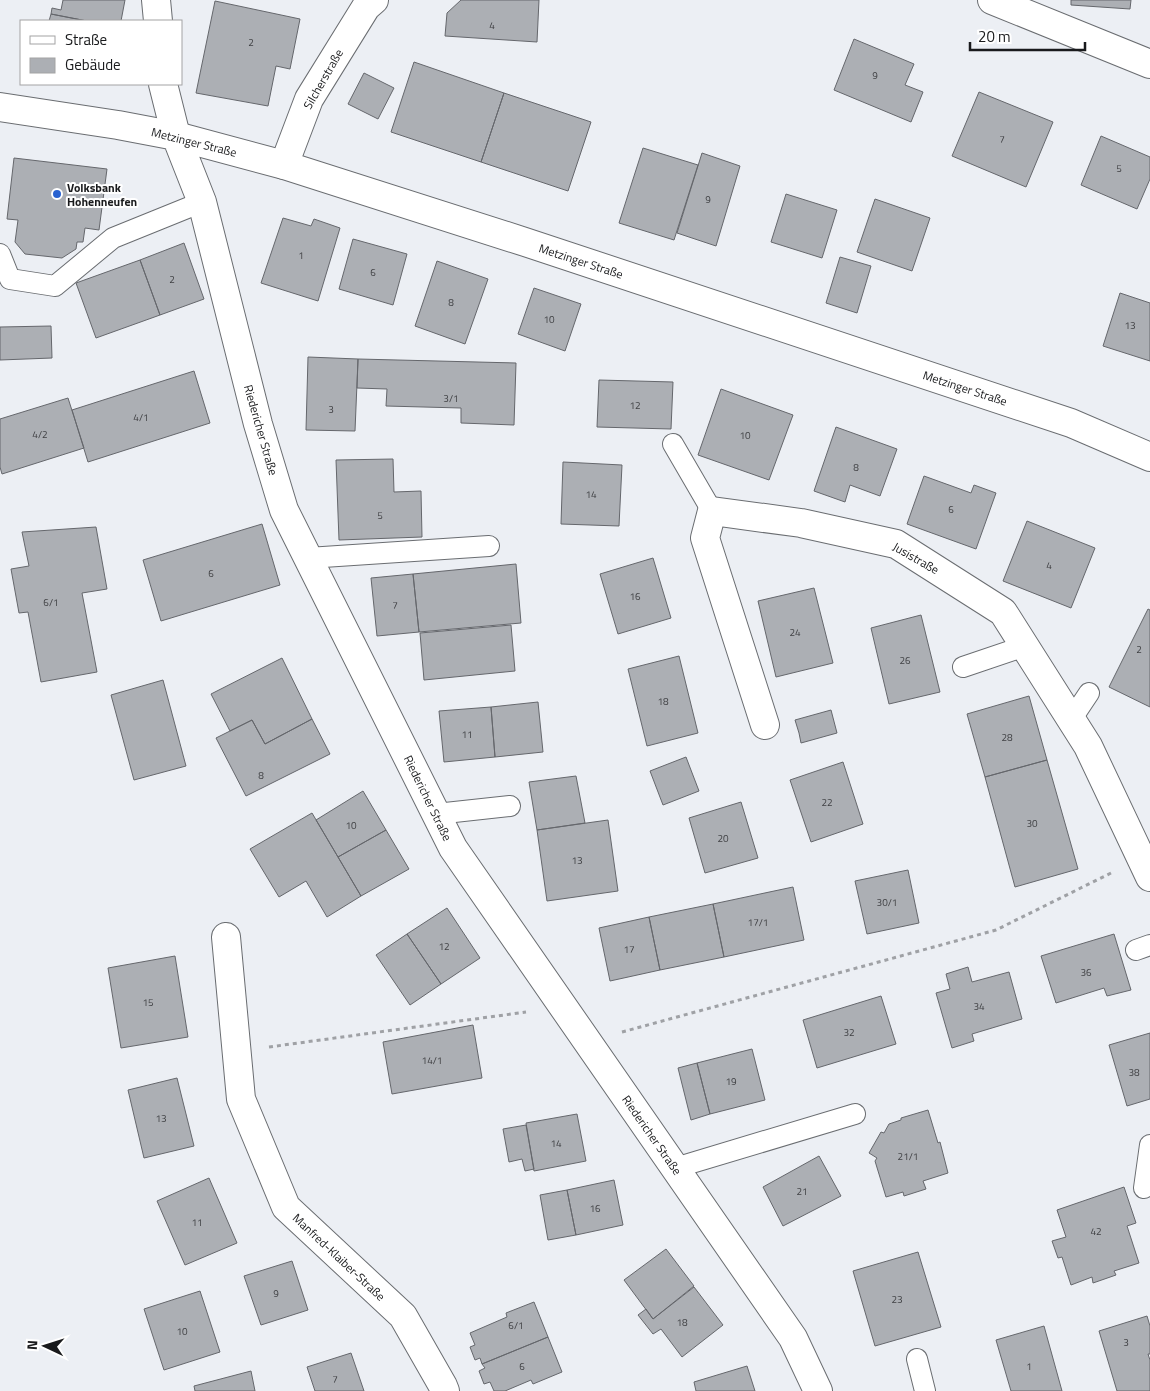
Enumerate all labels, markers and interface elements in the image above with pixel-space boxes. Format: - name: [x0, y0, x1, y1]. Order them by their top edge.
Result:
- house number: 4: [489, 18, 495, 33]
- legend: [20, 20, 182, 85]
- scale bar: [970, 20, 1085, 52]
- text: 20 m: [978, 25, 1011, 48]
- text: Straße: [65, 28, 107, 51]
- house number: 2: [248, 35, 254, 50]
- street label: Silcherstraße: [298, 45, 348, 113]
- text: Gebäude: [65, 53, 121, 76]
- house number: 9: [872, 68, 878, 83]
- street label: Metzinger Straße: [149, 122, 239, 162]
- house number: 7: [999, 132, 1005, 147]
- house number: 5: [1116, 161, 1122, 176]
- place label: Volksbank Hohenneufen: [67, 178, 137, 211]
- marker: Volksbank Hohenneufen: [51, 188, 63, 200]
- house number: 9: [705, 192, 711, 207]
- street label: Metzinger Straße: [536, 238, 626, 284]
- house number: 1: [298, 248, 304, 263]
- house number: 6: [370, 265, 376, 280]
- house number: 2: [169, 272, 175, 287]
- house number: 8: [448, 295, 454, 310]
- house number: 10: [543, 312, 555, 327]
- house number: 13: [1124, 318, 1136, 333]
- street label: Metzinger Straße: [920, 365, 1010, 411]
- street label: Riedericher Straße: [239, 382, 283, 478]
- house number: 3/1: [443, 391, 459, 406]
- house number: 12: [629, 398, 641, 413]
- house number: 3: [328, 402, 334, 417]
- house number: 4/1: [133, 410, 149, 425]
- house number: 4/2: [32, 427, 48, 442]
- house number: 10: [739, 428, 751, 443]
- house number: 8: [853, 460, 859, 475]
- house number: 14: [585, 487, 597, 502]
- house number: 6: [948, 502, 954, 517]
- house number: 5: [377, 508, 383, 523]
- street label: Jusistraße: [889, 537, 943, 579]
- house number: 4: [1046, 558, 1052, 573]
- house number: 6: [208, 566, 214, 581]
- house number: 16: [629, 589, 641, 604]
- house number: 6/1: [43, 595, 59, 610]
- house number: 7: [392, 598, 398, 613]
- house number: 24: [789, 625, 801, 640]
- house number: 2: [1136, 642, 1142, 657]
- house number: 26: [899, 653, 911, 668]
- house number: 18: [657, 694, 669, 709]
- house number: 11: [461, 727, 473, 742]
- house number: 28: [1001, 730, 1013, 745]
- street label: Riedericher Straße: [399, 752, 457, 844]
- house number: 8: [258, 768, 264, 783]
- house number: 22: [821, 795, 833, 810]
- house number: 30: [1026, 816, 1038, 831]
- house number: 10: [345, 818, 357, 833]
- house number: 20: [717, 831, 729, 846]
- house number: 13: [571, 853, 583, 868]
- house number: 30/1: [877, 895, 897, 910]
- house number: 17/1: [748, 915, 768, 930]
- house number: 12: [438, 939, 450, 954]
- house number: 17: [623, 942, 635, 957]
- house number: 36: [1080, 965, 1092, 980]
- house number: 15: [142, 995, 154, 1010]
- house number: 34: [973, 999, 985, 1014]
- house number: 32: [843, 1025, 855, 1040]
- house number: 14/1: [422, 1053, 442, 1068]
- house number: 38: [1128, 1065, 1140, 1080]
- house number: 19: [725, 1074, 737, 1089]
- street label: Riedericher Straße: [617, 1091, 687, 1179]
- house number: 13: [155, 1111, 167, 1126]
- house number: 14: [550, 1136, 562, 1151]
- house number: 21/1: [898, 1149, 918, 1164]
- house number: 21: [796, 1184, 808, 1199]
- house number: 16: [589, 1201, 601, 1216]
- street label: Manfred-Klaiber-Straße: [288, 1209, 390, 1305]
- house number: 11: [191, 1215, 203, 1230]
- house number: 42: [1090, 1224, 1102, 1239]
- house number: 9: [273, 1286, 279, 1301]
- house number: 23: [891, 1292, 903, 1307]
- house number: 18: [676, 1315, 688, 1330]
- house number: 6/1: [508, 1318, 524, 1333]
- north arrow: [20, 1321, 70, 1371]
- house number: 10: [176, 1324, 188, 1339]
- house number: 3: [1123, 1335, 1129, 1350]
- text: N: [21, 1339, 42, 1351]
- house number: 6: [519, 1359, 525, 1374]
- house number: 1: [1026, 1359, 1032, 1374]
- house number: 7: [332, 1372, 338, 1387]

